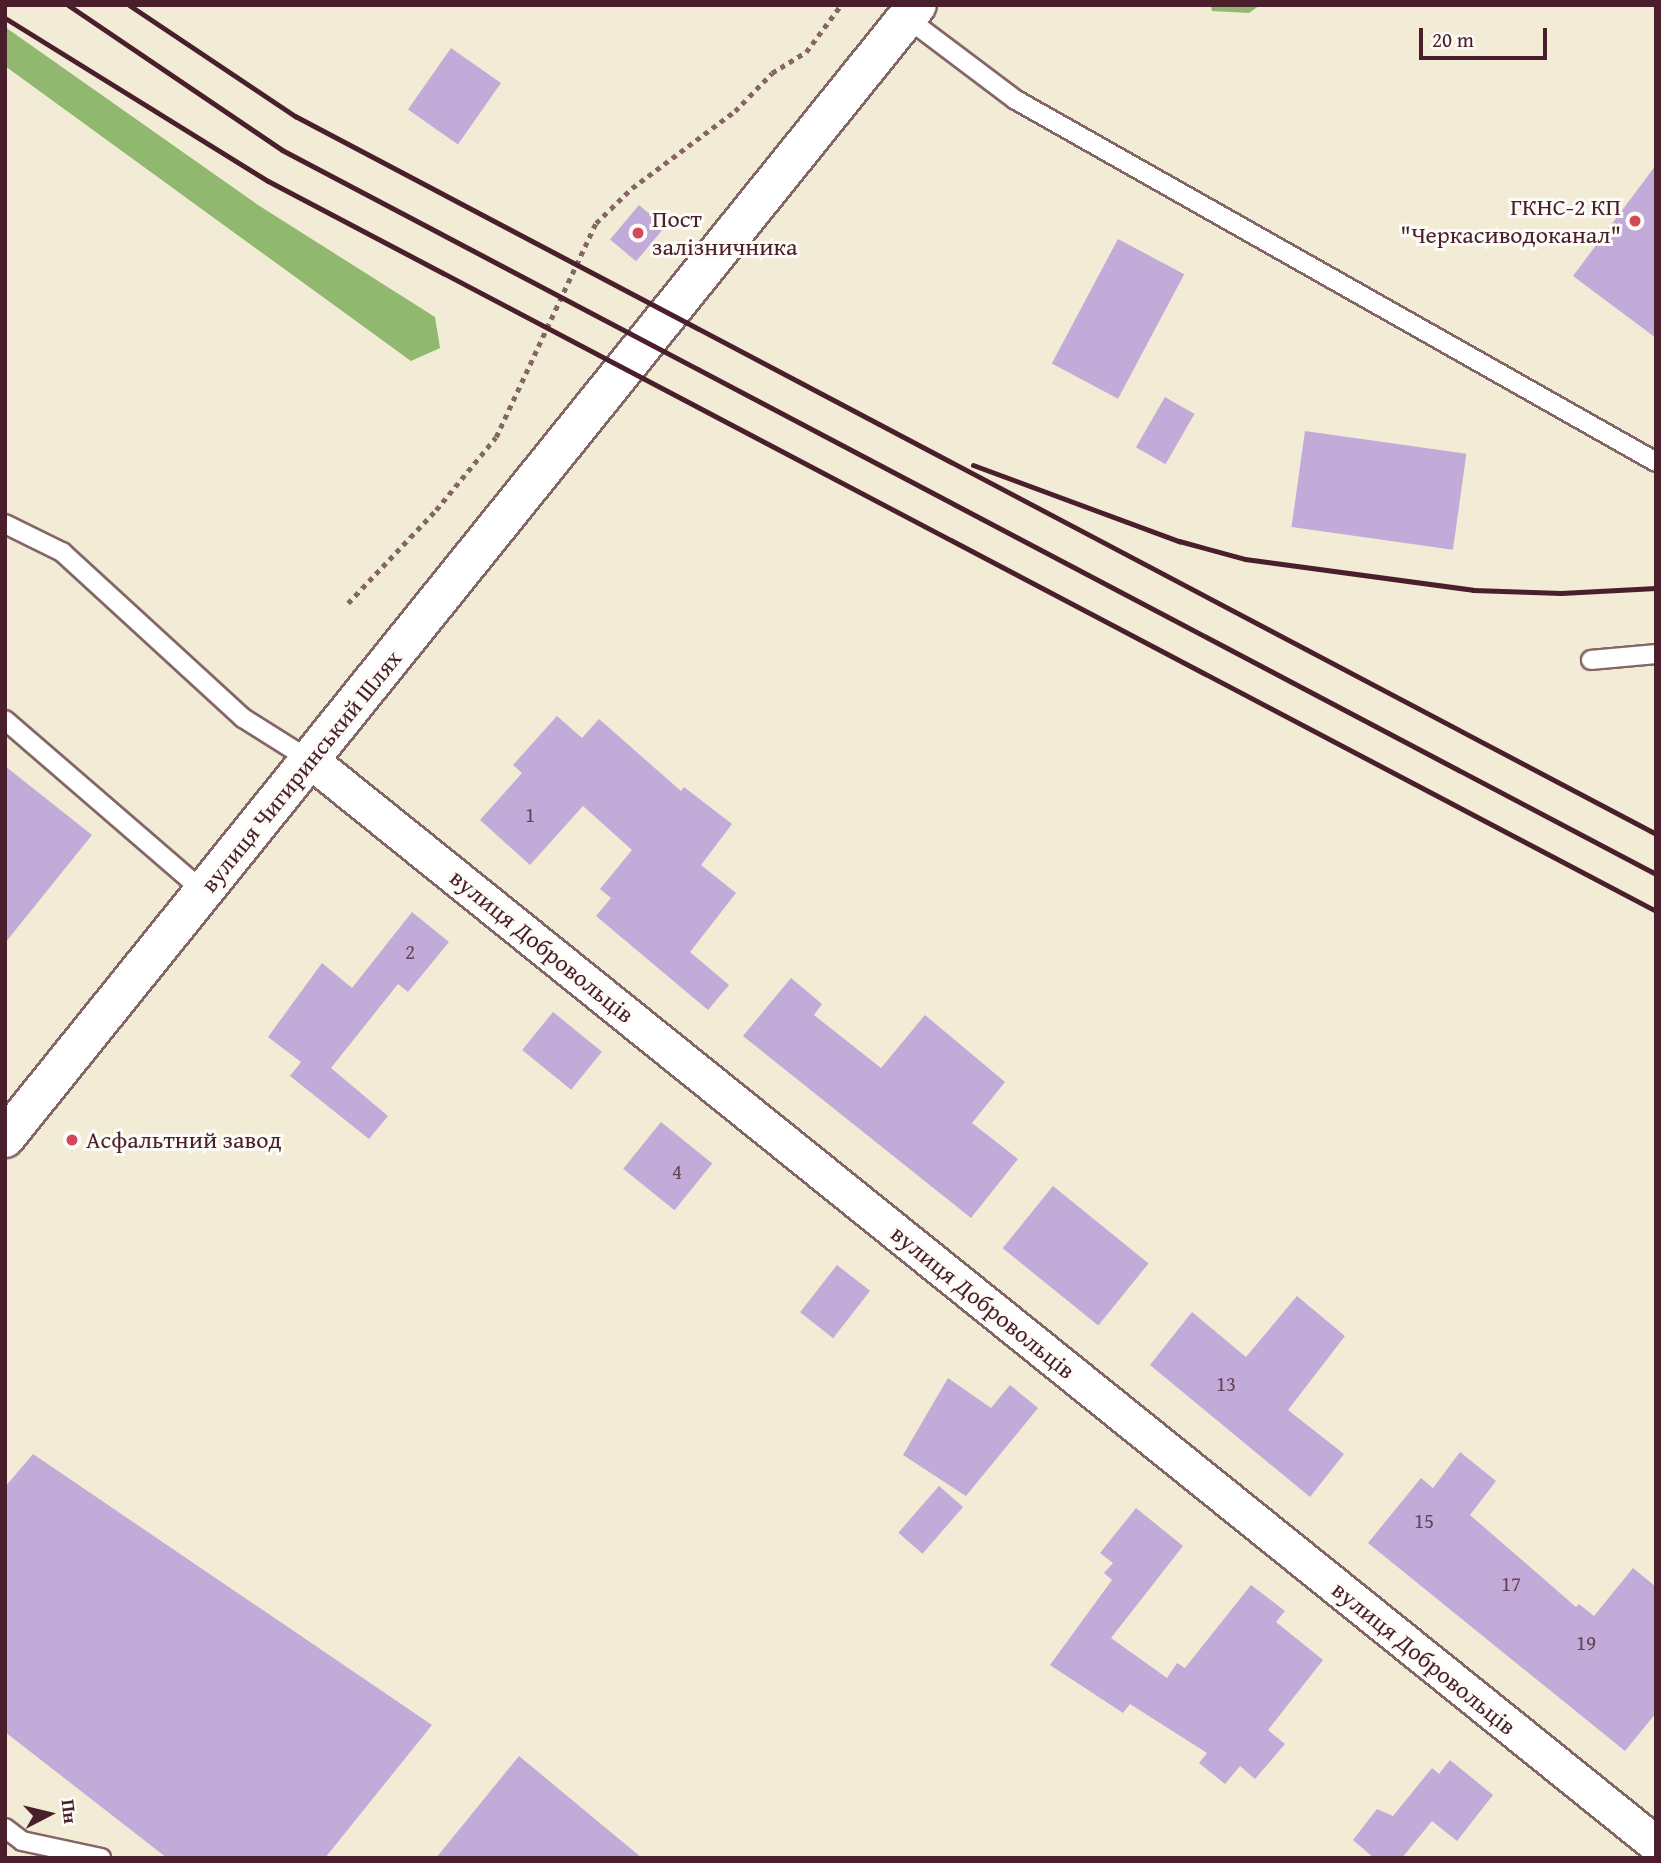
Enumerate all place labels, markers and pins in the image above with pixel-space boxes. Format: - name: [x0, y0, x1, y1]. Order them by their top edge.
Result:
- place label: ГКНС-2 КП "Черкасиводоканал": [1400, 193, 1621, 249]
- place label: Пост залізничника: [652, 205, 797, 261]
- marker: ГКНС-2 КП "Черкасиводоканал": [1627, 213, 1643, 229]
- marker: Пост залізничника: [630, 225, 646, 241]
- place label: Асфальтний завод: [86, 1126, 281, 1154]
- marker: Асфальтний завод: [64, 1132, 80, 1148]

